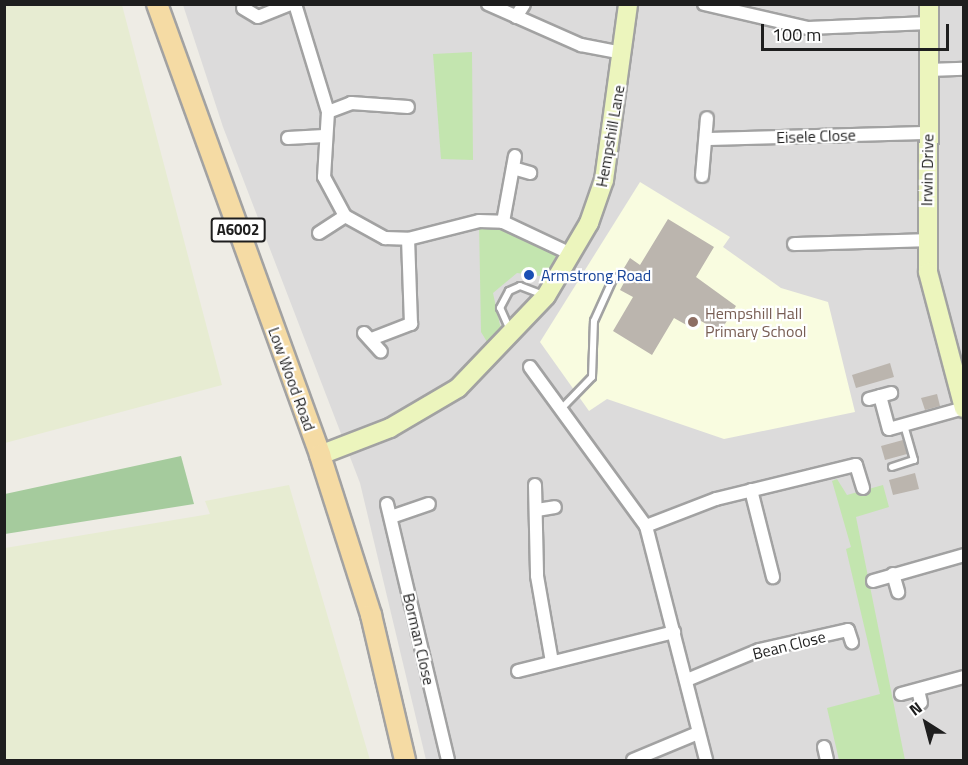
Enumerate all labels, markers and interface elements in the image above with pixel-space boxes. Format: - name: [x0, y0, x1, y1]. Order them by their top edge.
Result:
- scale bar: [764, 12, 952, 50]
- text: 100 m: [772, 21, 821, 48]
- street label: Hempshill Lane: [592, 83, 628, 189]
- street label: Eisele Close: [776, 125, 856, 147]
- street label: Irwin Drive: [917, 134, 937, 206]
- road number: A6002: [210, 218, 266, 242]
- place label: Armstrong Road: [541, 265, 651, 285]
- marker: Armstrong Road: [522, 268, 536, 282]
- place label: Hempshill Hall Primary School: [705, 303, 807, 341]
- marker: Hempshill Hall Primary School: [686, 315, 700, 329]
- street label: Low Wood Road: [264, 324, 320, 434]
- street label: Borman Close: [399, 591, 439, 687]
- street label: Bean Close: [751, 627, 827, 663]
- north arrow: [896, 693, 956, 753]
- text: N: [904, 695, 927, 721]

